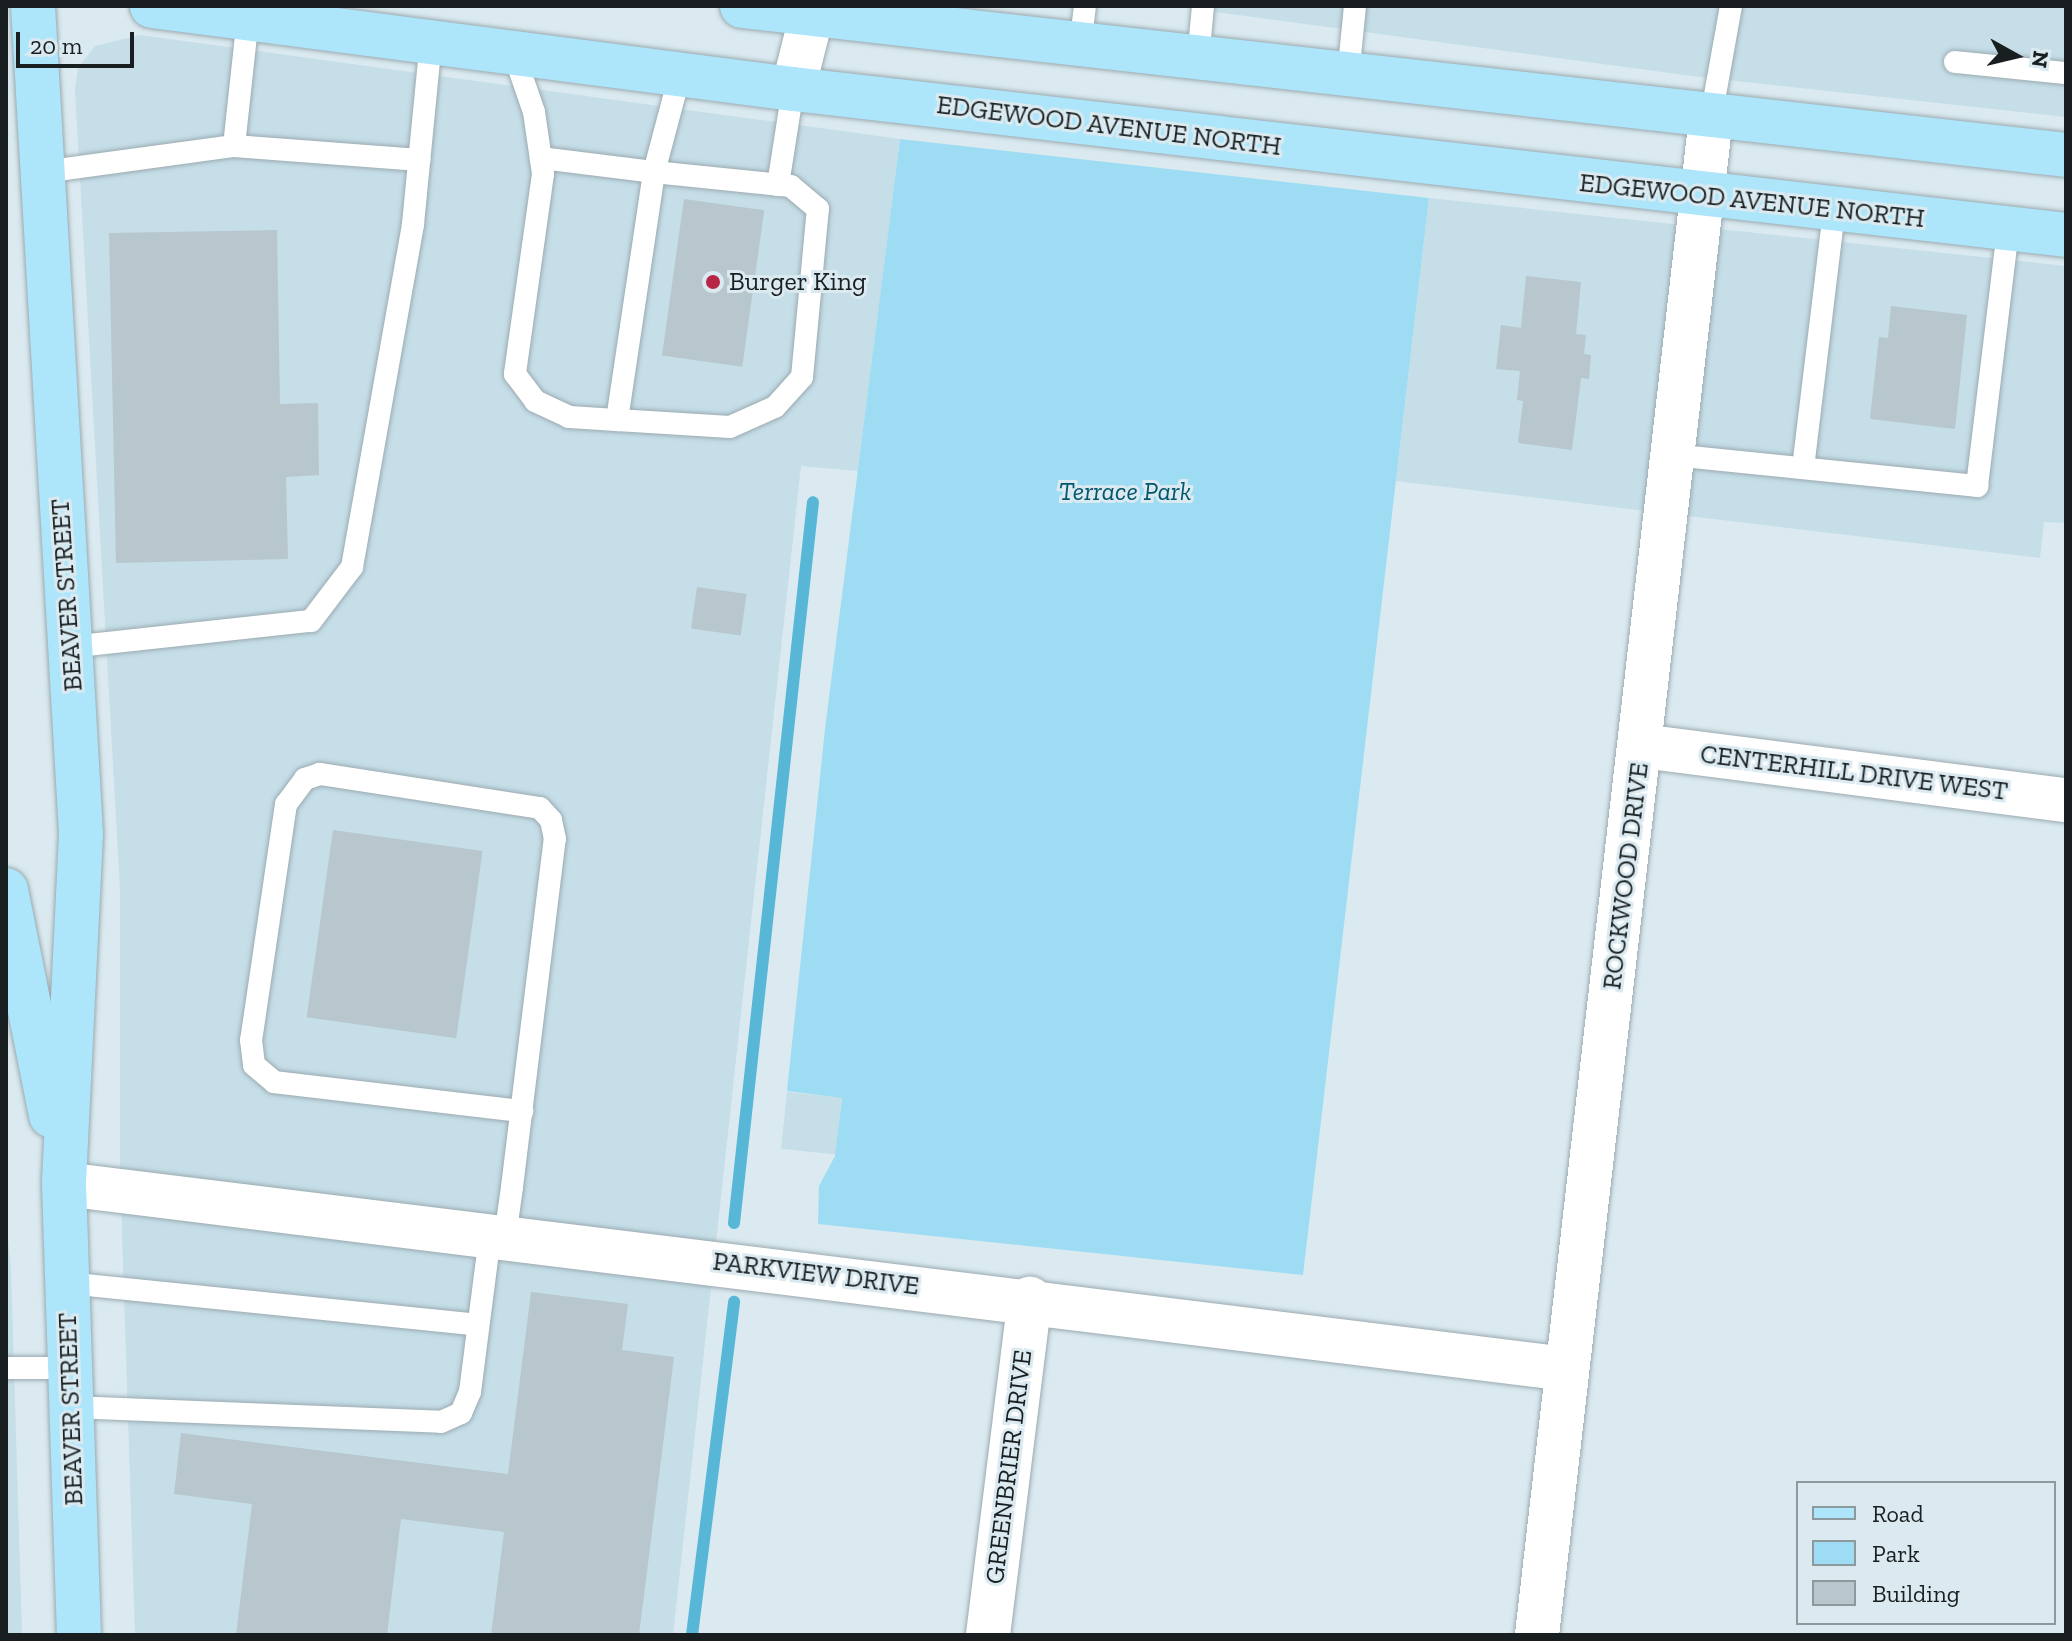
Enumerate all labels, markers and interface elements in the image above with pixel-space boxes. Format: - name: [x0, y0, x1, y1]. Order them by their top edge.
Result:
- scale bar: [20, 16, 138, 66]
- north arrow: [1976, 16, 2056, 96]
- text: 20 m: [30, 31, 82, 60]
- text: N: [2026, 49, 2055, 70]
- street label: EDGEWOOD AVENUE NORTH: [935, 89, 1283, 163]
- street label: EDGEWOOD AVENUE NORTH: [1577, 167, 1927, 235]
- place label: Burger King: [729, 266, 867, 298]
- marker: Burger King: [704, 273, 722, 291]
- park label: Terrace Park: [1059, 476, 1191, 508]
- street label: BEAVER STREET: [45, 498, 89, 692]
- street label: CENTERHILL DRIVE WEST: [1698, 739, 2010, 807]
- street label: ROCKWOOD DRIVE: [1597, 761, 1655, 991]
- street label: PARKVIEW DRIVE: [711, 1246, 921, 1302]
- street label: BEAVER STREET: [52, 1312, 90, 1506]
- street label: GREENBRIER DRIVE: [979, 1348, 1039, 1586]
- legend: [1796, 1481, 2056, 1625]
- text: Road: [1872, 1499, 1924, 1528]
- text: Park: [1872, 1539, 1920, 1568]
- text: Building: [1872, 1579, 1960, 1608]

